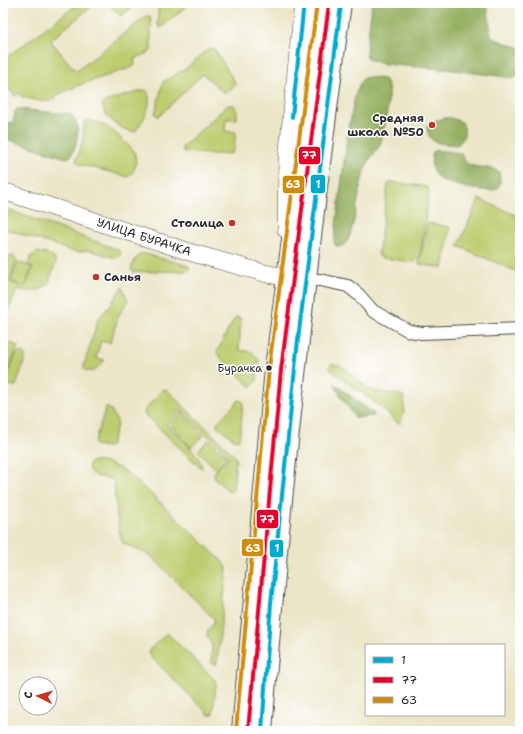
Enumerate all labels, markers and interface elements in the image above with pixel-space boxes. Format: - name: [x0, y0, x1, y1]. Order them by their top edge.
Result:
- place label: Средняя школа №50: [347, 110, 424, 140]
- marker: Средняя школа №50: [427, 120, 437, 130]
- line badge: 77: [298, 146, 321, 165]
- text: 77: [301, 148, 317, 163]
- line badge: 1: [310, 174, 326, 194]
- line badge: 63: [282, 175, 305, 194]
- text: 63: [285, 177, 301, 192]
- text: 1: [315, 177, 321, 192]
- street label: УЛИЦА БУРАЧКА: [95, 214, 194, 260]
- place label: Столица: [171, 215, 225, 231]
- marker: Столица: [227, 218, 237, 228]
- place label: Санья: [104, 269, 141, 285]
- marker: Санья: [91, 272, 101, 282]
- place label: Бурачка: [217, 361, 262, 376]
- marker: Бурачка: [264, 363, 274, 373]
- line badge: 77: [256, 509, 279, 529]
- text: 77: [259, 512, 275, 527]
- line badge: 63: [241, 538, 264, 557]
- line badge: 1: [269, 539, 284, 558]
- text: 63: [245, 541, 261, 556]
- text: 1: [274, 541, 280, 556]
- legend: [365, 644, 505, 716]
- text: 1: [401, 652, 406, 668]
- text: 77: [401, 672, 417, 688]
- north arrow: [18, 676, 58, 716]
- text: С: [21, 691, 36, 699]
- text: 63: [401, 692, 417, 708]

